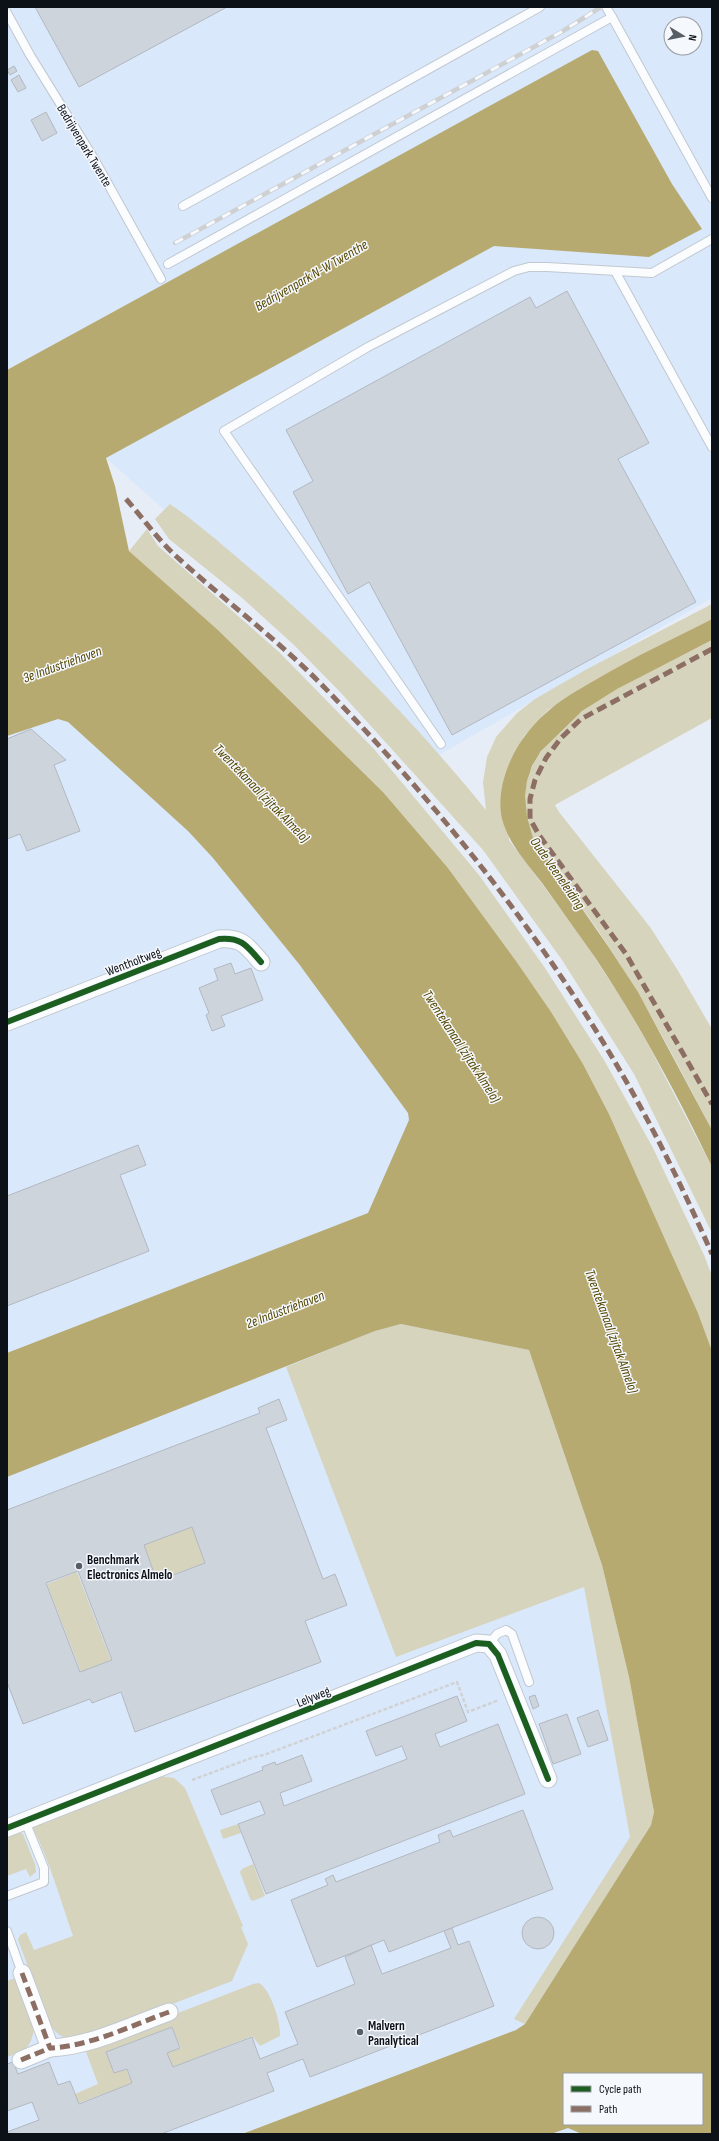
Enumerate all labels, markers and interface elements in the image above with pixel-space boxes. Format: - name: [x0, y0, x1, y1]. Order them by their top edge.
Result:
- north arrow: [663, 16, 703, 56]
- text: N: [685, 34, 699, 42]
- street label: Bedrijvenpark Twente: [53, 101, 115, 190]
- water label: Bedrijvenpark N-W Twenthe: [252, 236, 371, 315]
- water label: 3e Industriehaven: [20, 642, 104, 687]
- water label: Twentekanaal (zijtak Almelo): [210, 741, 314, 847]
- water label: Oude Veeneleiding: [526, 834, 589, 913]
- street label: Wentholtweg: [103, 944, 163, 980]
- water label: Twentekanaal (zijtak Almelo): [419, 987, 505, 1106]
- water label: Twentekanaal (zijtak Almelo): [581, 1267, 642, 1396]
- water label: 2e Industriehaven: [244, 1287, 327, 1332]
- place label: Benchmark Electronics Almelo: [87, 1552, 173, 1583]
- marker: Benchmark Electronics Almelo: [74, 1561, 84, 1571]
- street label: Lelyweg: [294, 1683, 333, 1711]
- place label: Malvern Panalytical: [368, 2018, 419, 2049]
- marker: Malvern Panalytical: [355, 2027, 365, 2037]
- legend: [563, 2073, 703, 2125]
- text: Cycle path: [599, 2082, 641, 2097]
- text: Path: [599, 2102, 617, 2117]

